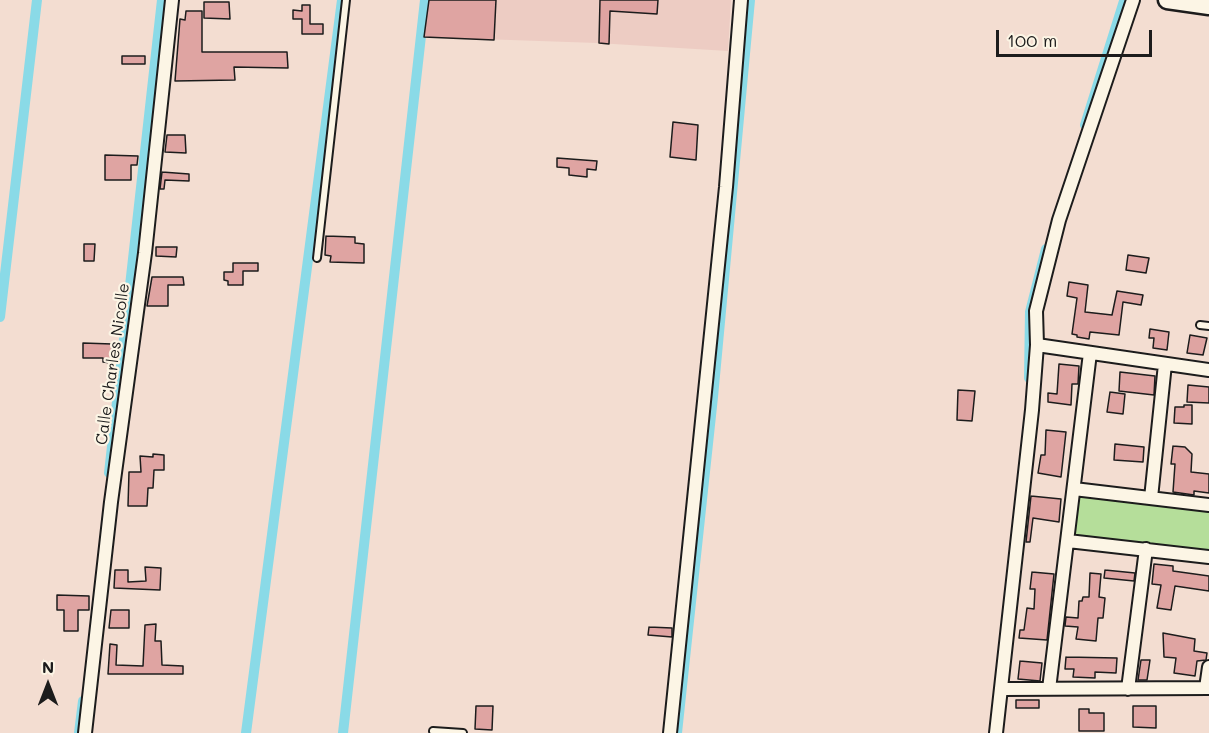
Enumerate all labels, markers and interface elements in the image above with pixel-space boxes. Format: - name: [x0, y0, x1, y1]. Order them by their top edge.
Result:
- scale bar: [999, 18, 1155, 56]
- text: 100 m: [1007, 28, 1057, 52]
- street label: Calle Charles Nicolle: [92, 282, 134, 446]
- north arrow: [18, 655, 78, 715]
- text: N: [42, 656, 54, 677]

